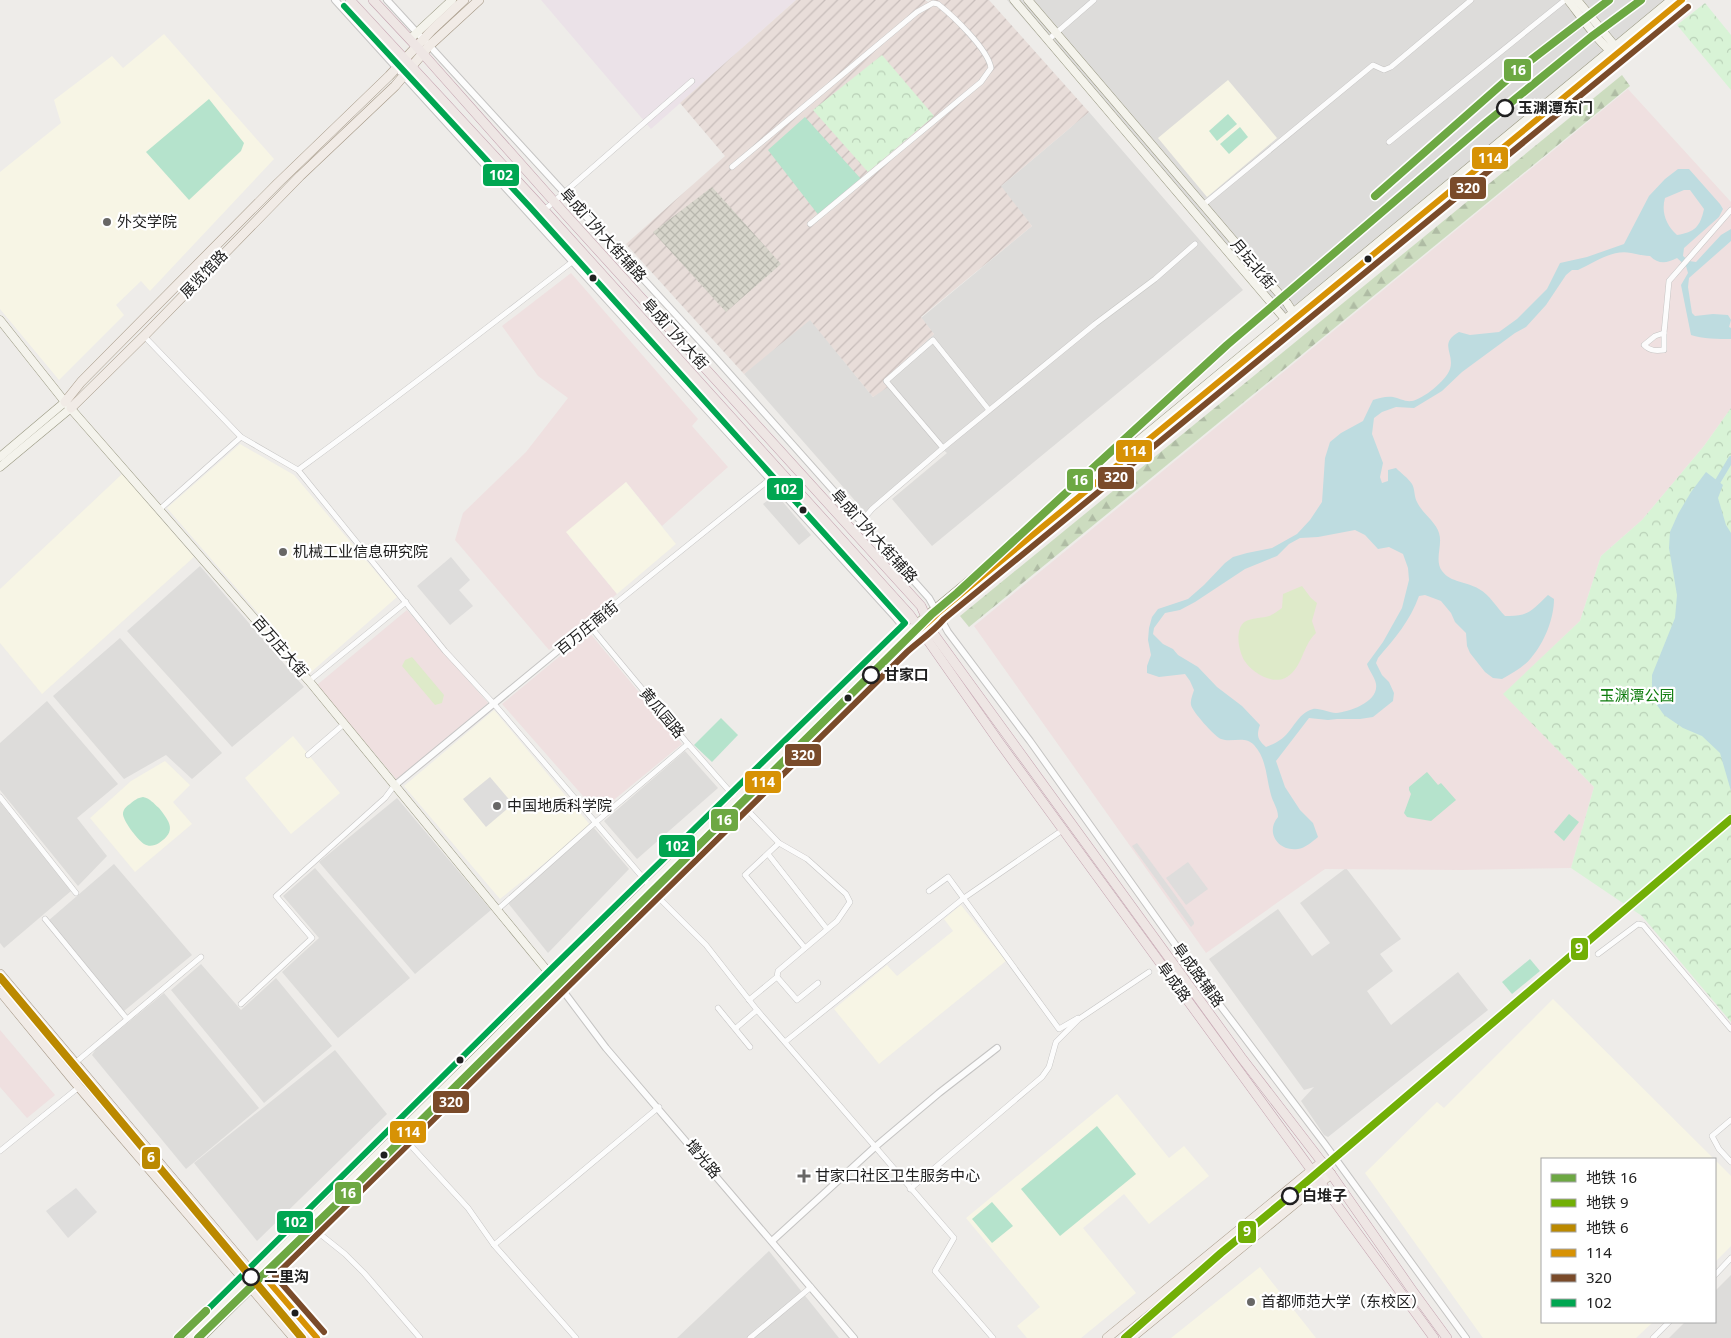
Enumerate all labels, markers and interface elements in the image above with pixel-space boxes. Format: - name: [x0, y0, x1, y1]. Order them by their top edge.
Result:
- line badge: 16: [1503, 58, 1532, 82]
- text: 16: [1510, 60, 1526, 79]
- place label: 玉渊潭东门: [1518, 97, 1593, 117]
- marker: 玉渊潭东门: [1496, 99, 1514, 117]
- line badge: 114: [1471, 146, 1509, 170]
- text: 114: [1478, 148, 1502, 167]
- line badge: 102: [482, 163, 520, 187]
- text: 102: [489, 165, 513, 184]
- line badge: 320: [1449, 176, 1487, 200]
- text: 320: [1456, 178, 1480, 197]
- street label: 阜成门外大街辅路: [556, 183, 651, 286]
- place label: 外交学院: [117, 211, 177, 231]
- marker: 外交学院: [101, 216, 113, 228]
- street label: 月坛北街: [1227, 234, 1281, 293]
- street label: 展览馆路: [175, 245, 231, 302]
- unlabelled marker: [1363, 254, 1373, 264]
- unlabelled marker: [588, 273, 598, 283]
- street label: 阜成门外大街: [638, 293, 713, 373]
- line badge: 114: [1115, 439, 1153, 463]
- text: 114: [1122, 441, 1146, 460]
- line badge: 320: [1097, 466, 1135, 490]
- text: 320: [1104, 467, 1128, 486]
- line badge: 16: [1066, 468, 1094, 492]
- text: 16: [1072, 470, 1088, 489]
- line badge: 102: [766, 477, 804, 501]
- text: 102: [773, 479, 797, 498]
- street label: 阜成门外大街辅路: [827, 484, 922, 587]
- unlabelled marker: [798, 505, 808, 515]
- place label: 机械工业信息研究院: [293, 541, 428, 561]
- marker: 机械工业信息研究院: [277, 546, 289, 558]
- street label: 百万庄南街: [551, 596, 622, 659]
- street label: 百万庄大街: [249, 611, 313, 681]
- place label: 甘家口: [884, 664, 929, 684]
- marker: 甘家口: [862, 666, 880, 684]
- street label: 黄瓜园路: [636, 683, 690, 742]
- park label: 玉渊潭公园: [1599, 685, 1675, 705]
- unlabelled marker: [843, 693, 853, 703]
- line badge: 320: [784, 743, 822, 767]
- text: 320: [791, 745, 815, 764]
- line badge: 114: [744, 770, 782, 794]
- text: 114: [751, 772, 775, 791]
- place label: 中国地质科学院: [507, 795, 612, 815]
- marker: 中国地质科学院: [491, 800, 503, 812]
- line badge: 16: [710, 808, 739, 832]
- text: 16: [716, 810, 732, 829]
- line badge: 102: [658, 834, 696, 858]
- text: 102: [665, 836, 689, 855]
- line badge: 9: [1570, 937, 1589, 961]
- text: 9: [1575, 938, 1583, 957]
- street label: 阜成路辅路: [1169, 939, 1227, 1011]
- street label: 阜成路: [1153, 959, 1195, 1005]
- unlabelled marker: [455, 1055, 465, 1065]
- line badge: 320: [432, 1090, 470, 1114]
- text: 320: [439, 1092, 463, 1111]
- line badge: 114: [389, 1120, 427, 1144]
- text: 114: [396, 1122, 420, 1141]
- street label: 增光路: [682, 1135, 726, 1182]
- line badge: 6: [141, 1146, 161, 1170]
- text: 6: [147, 1147, 155, 1166]
- unlabelled marker: [379, 1150, 389, 1160]
- legend: [1541, 1158, 1716, 1323]
- place label: 甘家口社区卫生服务中心: [815, 1165, 980, 1185]
- text: 地铁 16: [1586, 1167, 1637, 1187]
- marker: 甘家口社区卫生服务中心: [797, 1169, 811, 1183]
- line badge: 16: [334, 1181, 362, 1205]
- text: 16: [340, 1183, 356, 1202]
- place label: 白堆子: [1302, 1185, 1347, 1205]
- marker: 白堆子: [1281, 1187, 1299, 1205]
- text: 地铁 9: [1586, 1192, 1628, 1212]
- line badge: 102: [276, 1210, 314, 1234]
- text: 102: [283, 1212, 307, 1231]
- text: 地铁 6: [1586, 1217, 1628, 1237]
- line badge: 9: [1237, 1220, 1257, 1244]
- text: 9: [1243, 1221, 1251, 1240]
- text: 114: [1586, 1242, 1612, 1262]
- place label: 二里沟: [264, 1266, 309, 1286]
- text: 320: [1586, 1267, 1612, 1287]
- marker: 二里沟: [242, 1268, 260, 1286]
- place label: 首都师范大学（东校区）: [1261, 1291, 1426, 1311]
- text: 102: [1586, 1292, 1612, 1312]
- marker: 首都师范大学（东校区）: [1245, 1296, 1257, 1308]
- unlabelled marker: [290, 1308, 300, 1318]

